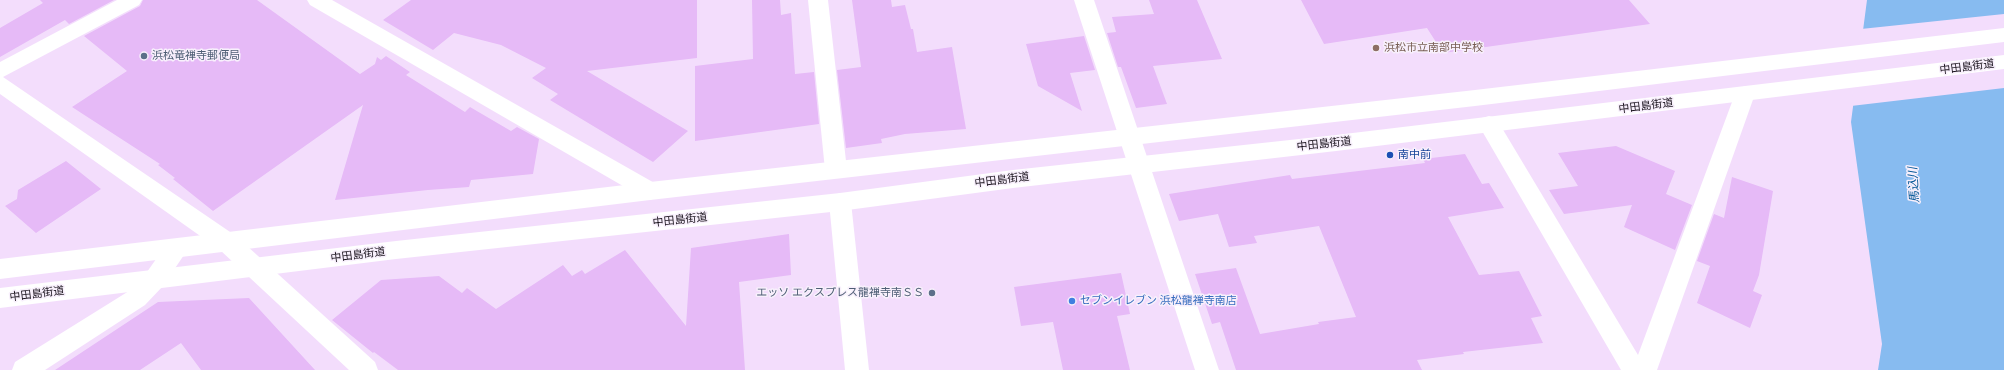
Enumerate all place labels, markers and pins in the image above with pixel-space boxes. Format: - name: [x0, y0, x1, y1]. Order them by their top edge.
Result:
- place label: 浜松市立南部中学校: [1384, 41, 1483, 55]
- marker: 浜松市立南部中学校: [1371, 43, 1381, 53]
- place label: 浜松竜禅寺郵便局: [152, 49, 240, 63]
- marker: 浜松竜禅寺郵便局: [139, 51, 149, 61]
- place label: 南中前: [1398, 148, 1431, 162]
- marker: 南中前: [1385, 150, 1395, 160]
- place label: エッソ エクスプレス龍禅寺南ＳＳ: [756, 286, 924, 300]
- marker: エッソ エクスプレス龍禅寺南ＳＳ: [927, 288, 937, 298]
- place label: セブンイレブン 浜松龍禅寺南店: [1080, 294, 1237, 308]
- marker: セブンイレブン 浜松龍禅寺南店: [1067, 296, 1077, 306]

